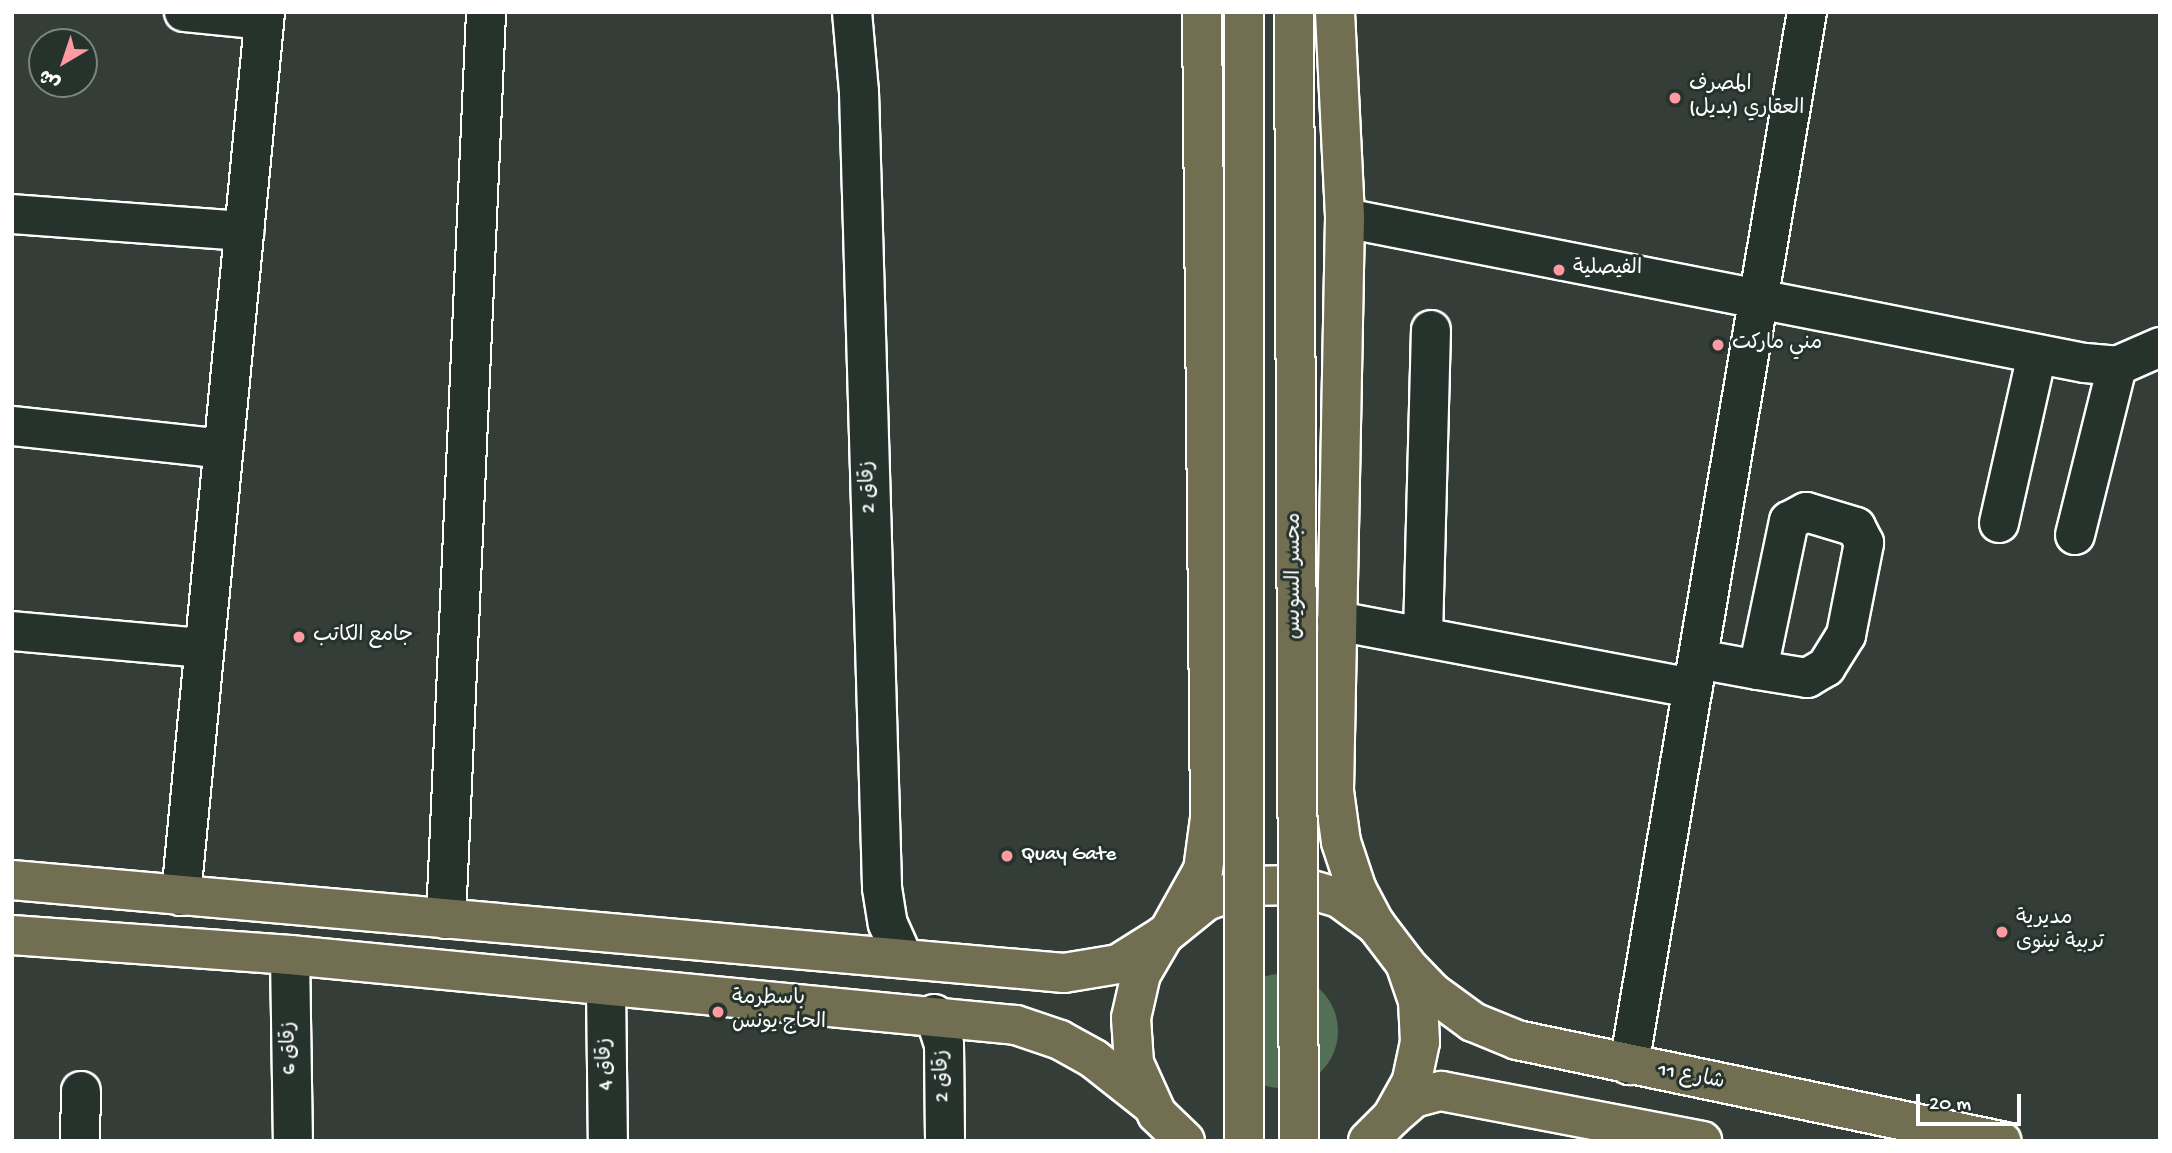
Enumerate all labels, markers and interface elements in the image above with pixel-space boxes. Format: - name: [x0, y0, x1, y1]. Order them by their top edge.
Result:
- north arrow: [28, 28, 98, 98]
- text: ش: [35, 63, 66, 94]
- place label: المصرف العقاري (بديل): [1689, 73, 1804, 123]
- marker: المصرف العقاري (بديل): [1667, 90, 1683, 106]
- place label: الفيصلية: [1573, 257, 1642, 283]
- marker: الفيصلية: [1551, 262, 1567, 278]
- place label: مني ماركت: [1732, 332, 1822, 358]
- marker: مني ماركت: [1710, 337, 1726, 353]
- street label: زقاق 2: [856, 460, 884, 514]
- street label: مجسر السويس: [1283, 513, 1309, 639]
- place label: جامع الكاتب: [313, 624, 413, 650]
- marker: جامع الكاتب: [291, 629, 307, 645]
- place label: Quay Gate: [1021, 843, 1116, 869]
- marker: Quay Gate: [999, 848, 1015, 864]
- place label: مديرية تربية نينوى: [2016, 907, 2104, 957]
- marker: مديرية تربية نينوى: [1994, 924, 2010, 940]
- place label: باسطرمة الحاج يونس: [732, 987, 826, 1037]
- marker: باسطرمة الحاج يونس: [710, 1004, 726, 1020]
- street label: زقاق 6: [278, 1021, 304, 1075]
- street label: زقاق 4: [594, 1038, 620, 1090]
- street label: زقاق 2: [931, 1049, 957, 1103]
- street label: شارع 11: [1656, 1059, 1726, 1097]
- scale bar: [1920, 1080, 2025, 1124]
- text: 20 m: [1929, 1093, 1971, 1118]

